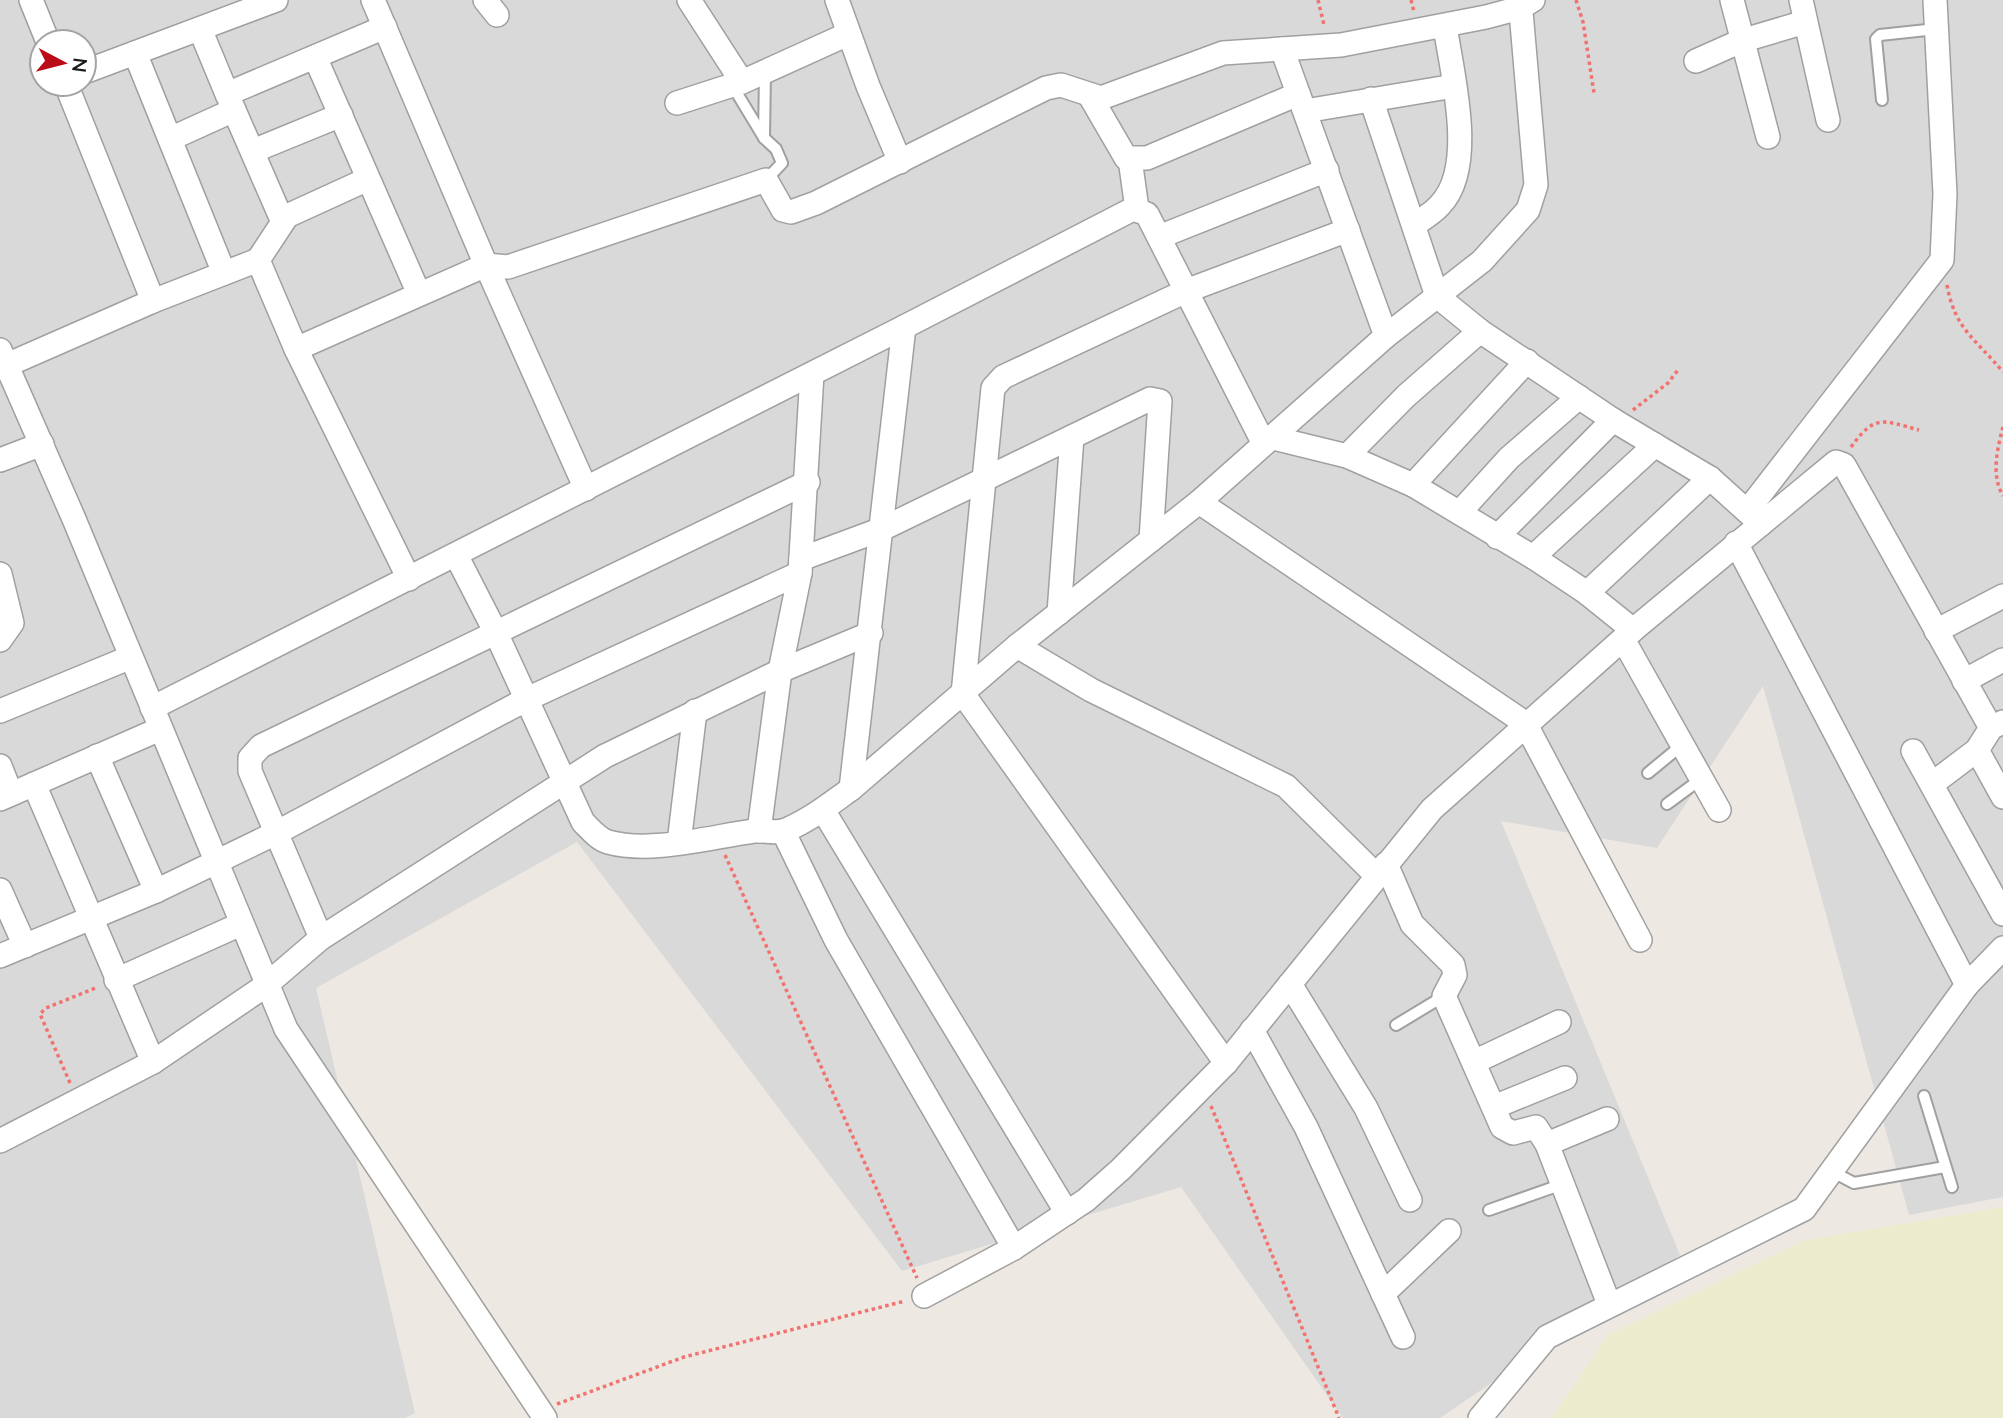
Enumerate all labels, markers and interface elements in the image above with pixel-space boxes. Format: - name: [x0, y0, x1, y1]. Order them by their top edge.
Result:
- north arrow: [28, 28, 98, 98]
- text: N: [68, 56, 93, 74]

